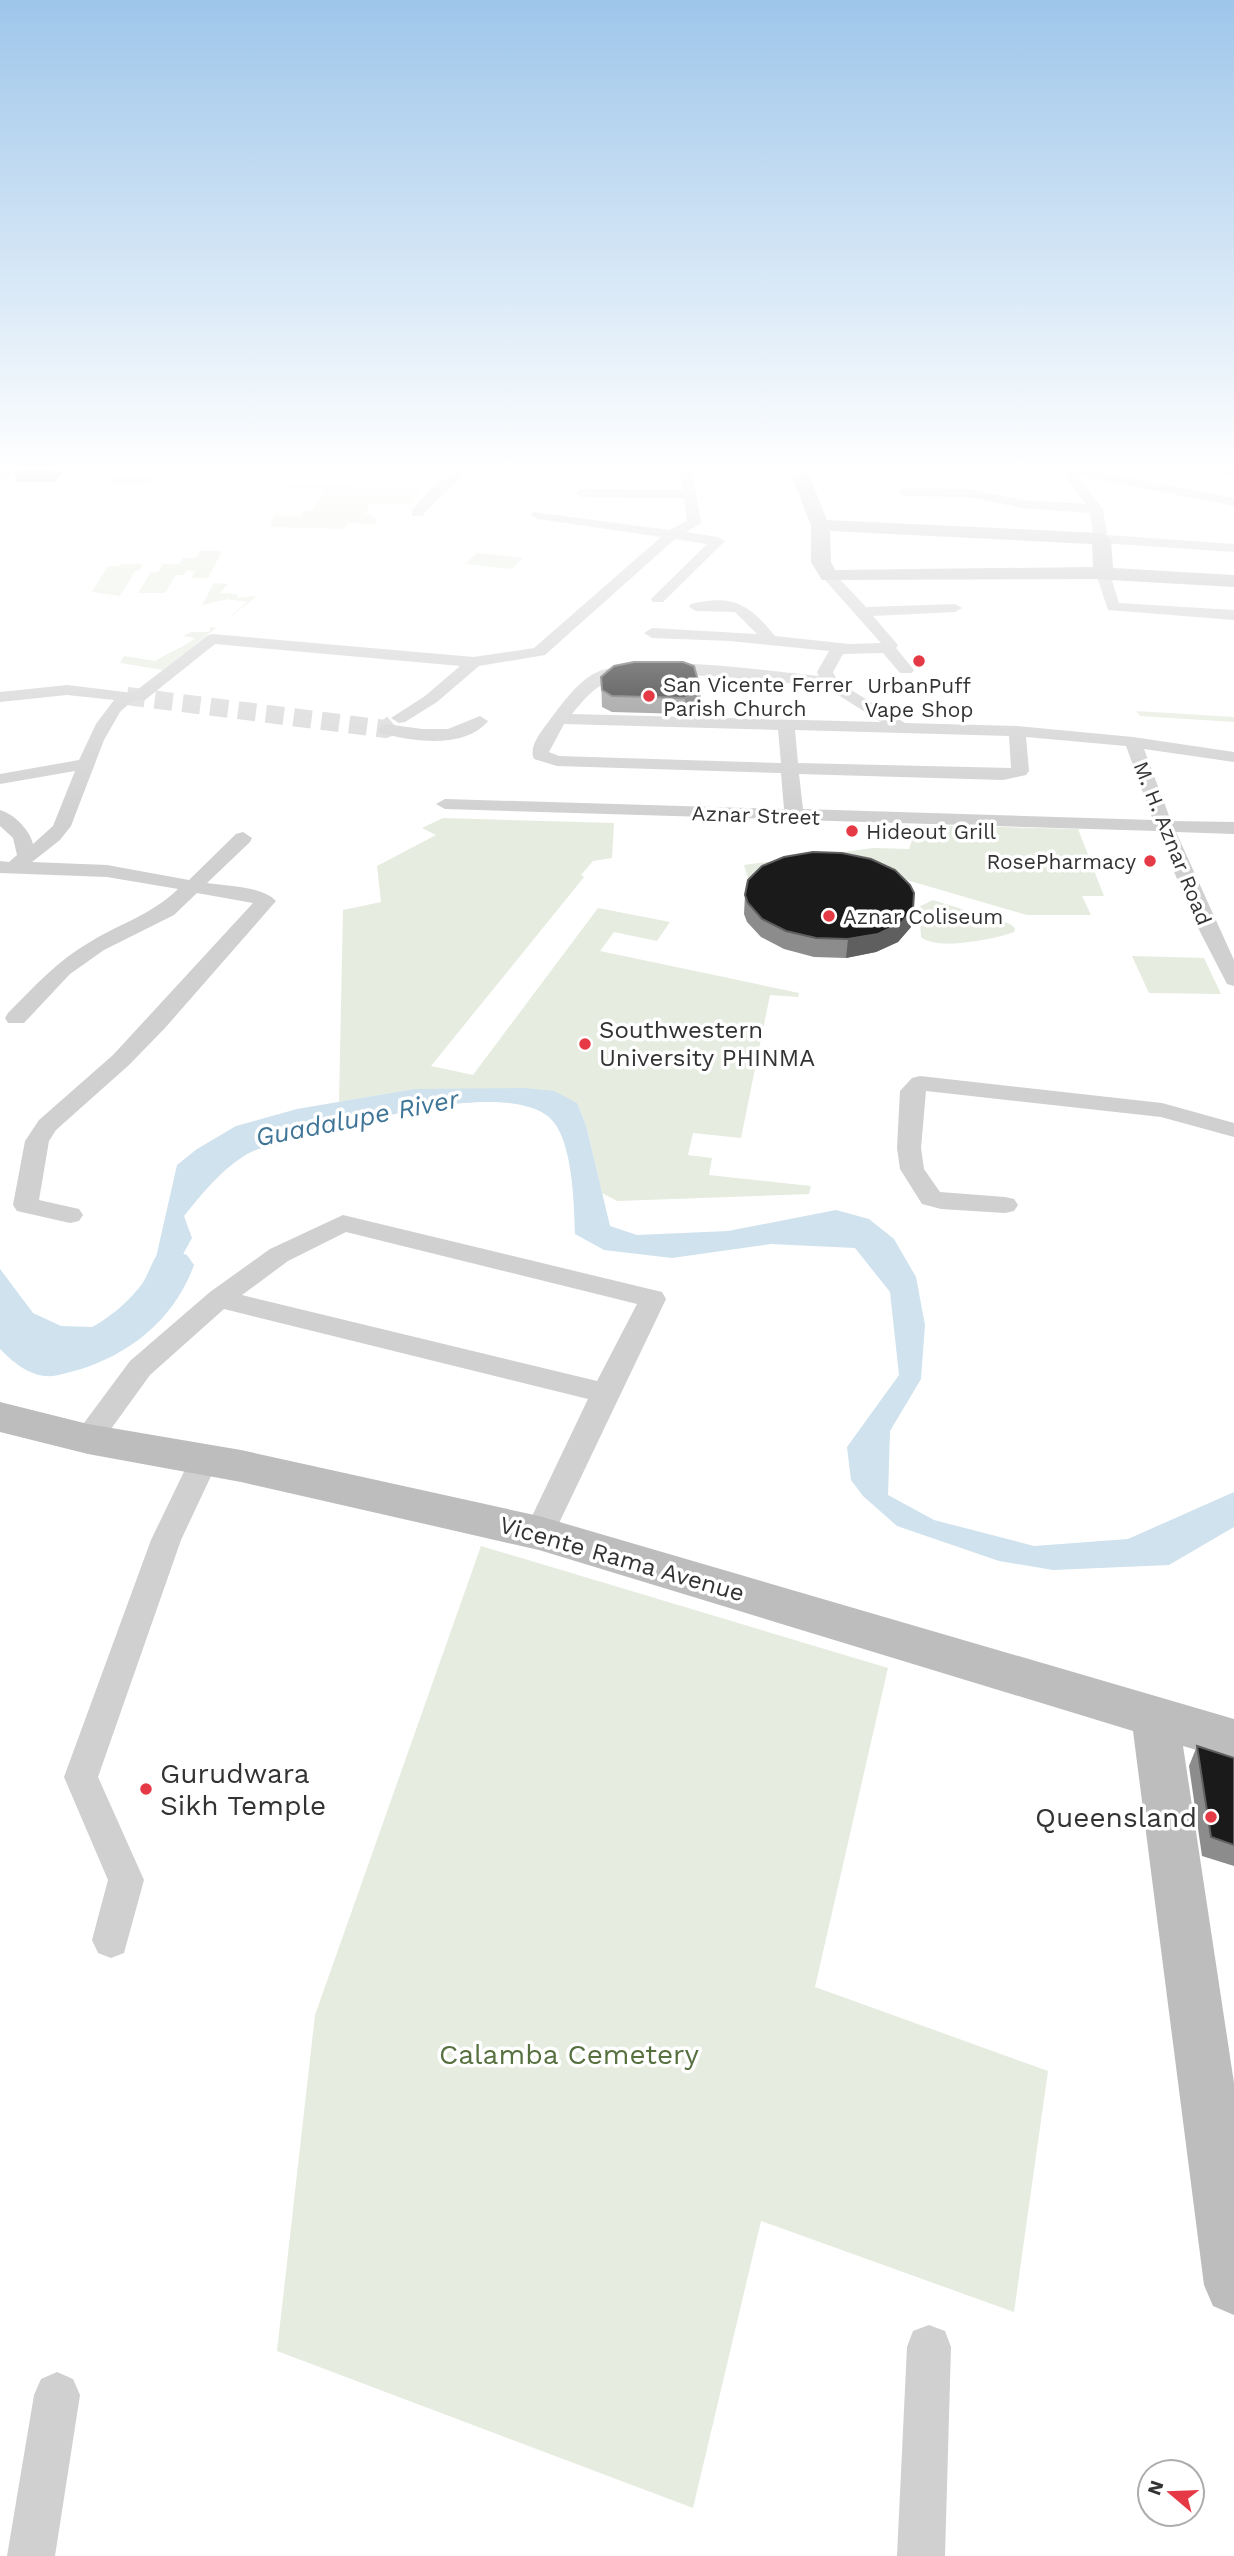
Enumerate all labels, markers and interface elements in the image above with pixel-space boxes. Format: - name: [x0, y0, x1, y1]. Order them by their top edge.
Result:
- marker: UrbanPuff Vape Shop: [911, 653, 927, 669]
- place label: San Vicente Ferrer Parish Church: [663, 672, 853, 721]
- place label: UrbanPuff Vape Shop: [865, 673, 973, 722]
- marker: San Vicente Ferrer Parish Church: [641, 688, 657, 704]
- street label: M. H. Aznar Road: [1129, 757, 1217, 929]
- street label: Aznar Street: [691, 800, 821, 830]
- place label: Hideout Grill: [866, 819, 997, 844]
- marker: Hideout Grill: [844, 823, 860, 839]
- place label: RosePharmacy: [986, 849, 1136, 874]
- marker: RosePharmacy: [1142, 853, 1158, 869]
- place label: Aznar Coliseum: [843, 904, 1003, 929]
- marker: Aznar Coliseum: [821, 908, 837, 924]
- place label: Southwestern University PHINMA: [599, 1016, 815, 1072]
- marker: Southwestern University PHINMA: [577, 1036, 593, 1052]
- water label: Guadalupe River: [253, 1083, 462, 1152]
- street label: Vicente Rama Avenue: [496, 1511, 748, 1607]
- place label: Gurudwara Sikh Temple: [160, 1757, 326, 1822]
- marker: Gurudwara Sikh Temple: [138, 1781, 154, 1797]
- place label: Queensland: [1035, 1801, 1197, 1834]
- marker: Queensland: [1203, 1809, 1219, 1825]
- park label: Calamba Cemetery: [439, 2038, 700, 2071]
- north arrow: [1136, 2458, 1206, 2528]
- text: N: [1142, 2477, 1169, 2498]

